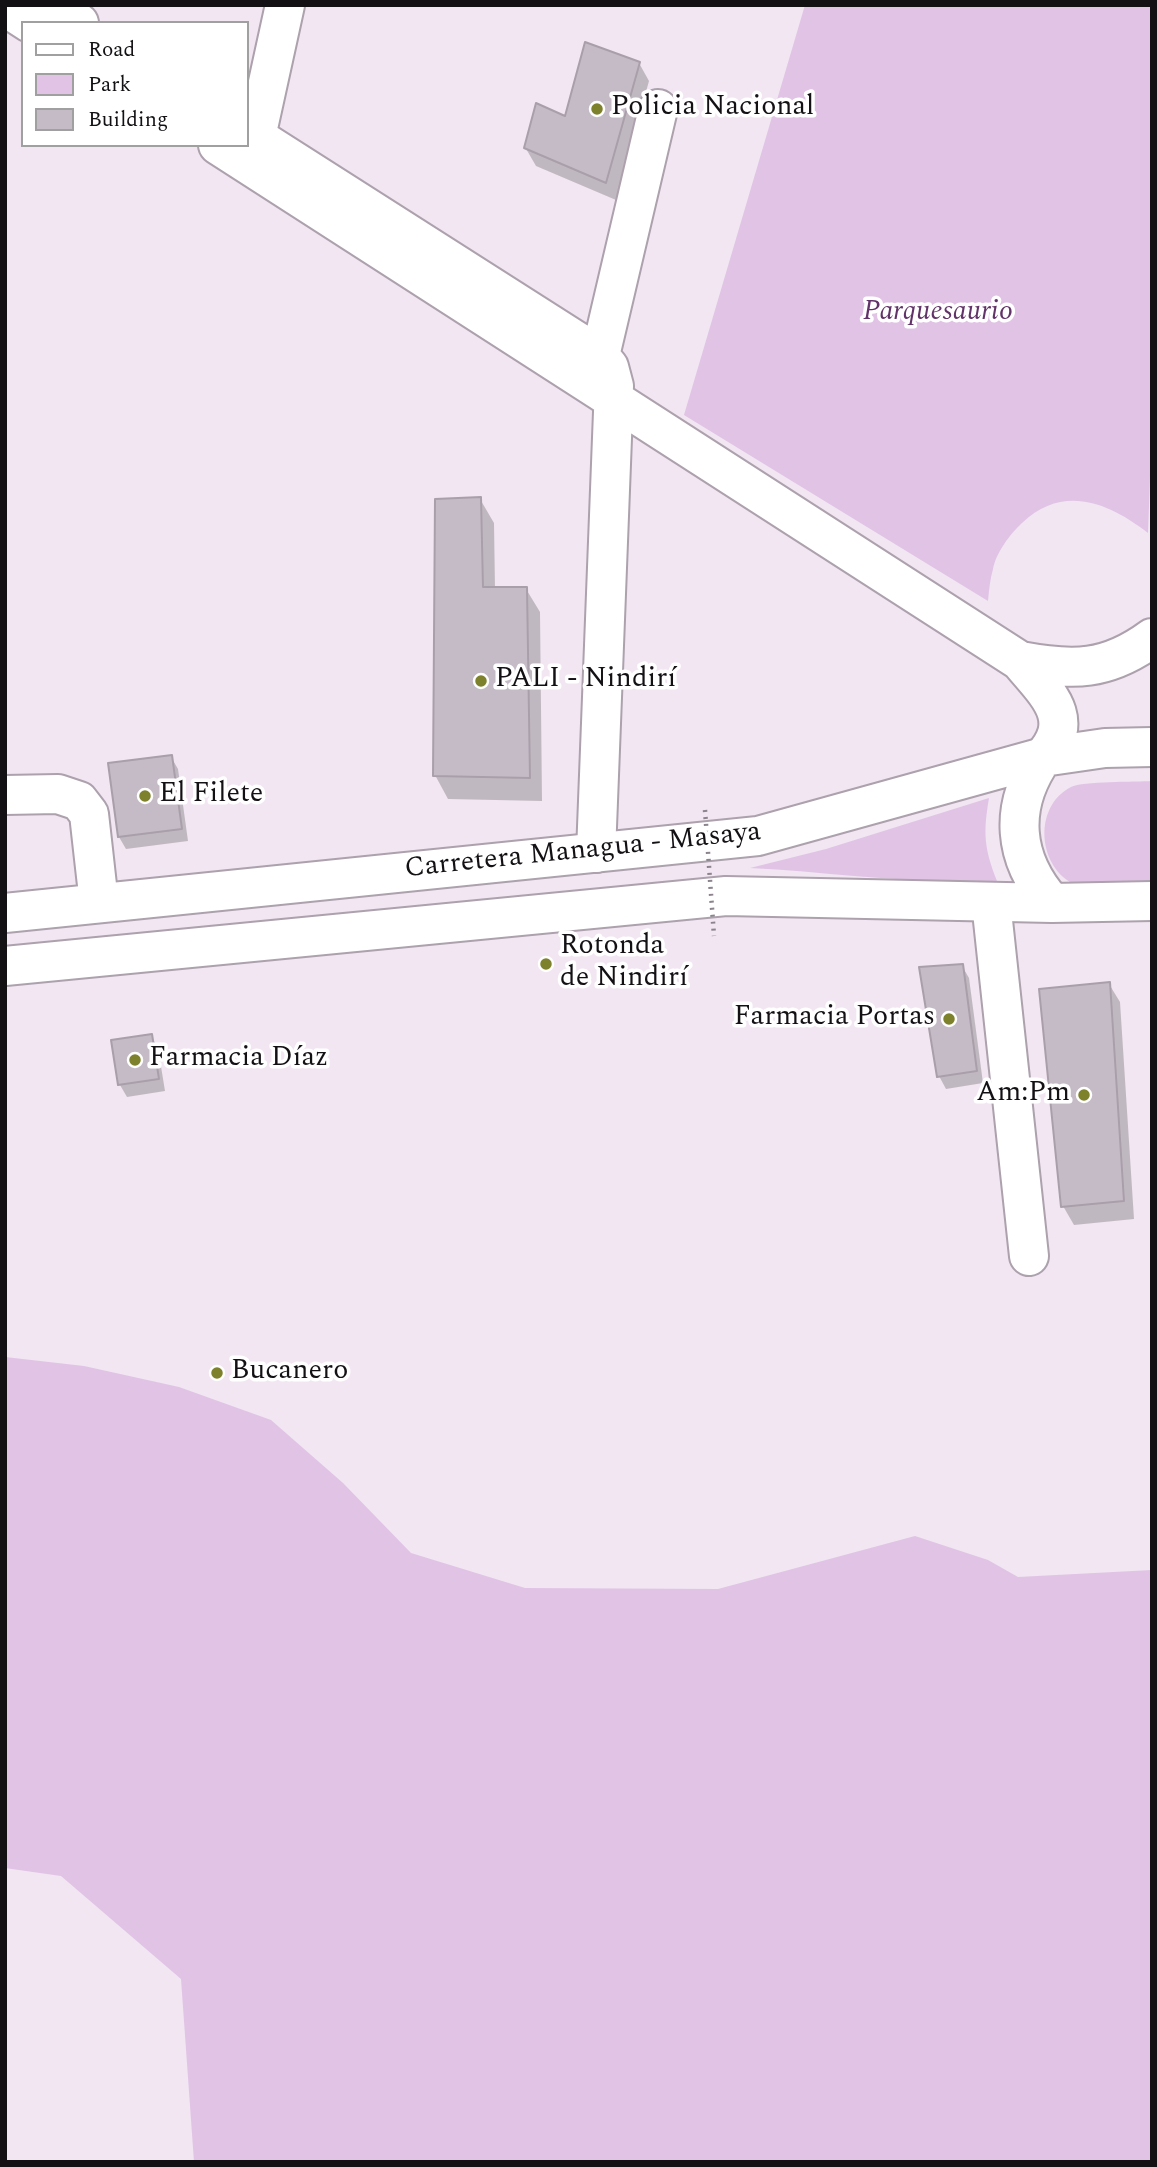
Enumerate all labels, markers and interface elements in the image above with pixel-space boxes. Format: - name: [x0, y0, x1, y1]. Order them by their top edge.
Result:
- legend: [21, 21, 248, 147]
- text: Road: [88, 34, 135, 66]
- text: Park: [88, 69, 131, 101]
- place label: Policia Nacional: [611, 92, 814, 126]
- marker: Policia Nacional: [589, 101, 605, 117]
- text: Building: [88, 104, 168, 136]
- park label: Parquesaurio: [863, 297, 1013, 331]
- place label: PALI - Nindirí: [495, 664, 676, 698]
- marker: PALI - Nindirí: [473, 673, 489, 689]
- place label: El Filete: [159, 779, 263, 813]
- marker: El Filete: [137, 788, 153, 804]
- street label: Carretera Managua - Masaya: [403, 817, 763, 887]
- place label: Rotonda de Nindirí: [560, 931, 688, 997]
- marker: Rotonda de Nindirí: [538, 956, 554, 972]
- place label: Farmacia Portas: [734, 1002, 935, 1036]
- marker: Farmacia Portas: [941, 1011, 957, 1027]
- place label: Farmacia Díaz: [149, 1043, 328, 1077]
- marker: Farmacia Díaz: [127, 1052, 143, 1068]
- place label: Am:Pm: [976, 1078, 1070, 1112]
- marker: Am:Pm: [1076, 1087, 1092, 1103]
- place label: Bucanero: [231, 1356, 348, 1390]
- marker: Bucanero: [209, 1365, 225, 1381]

